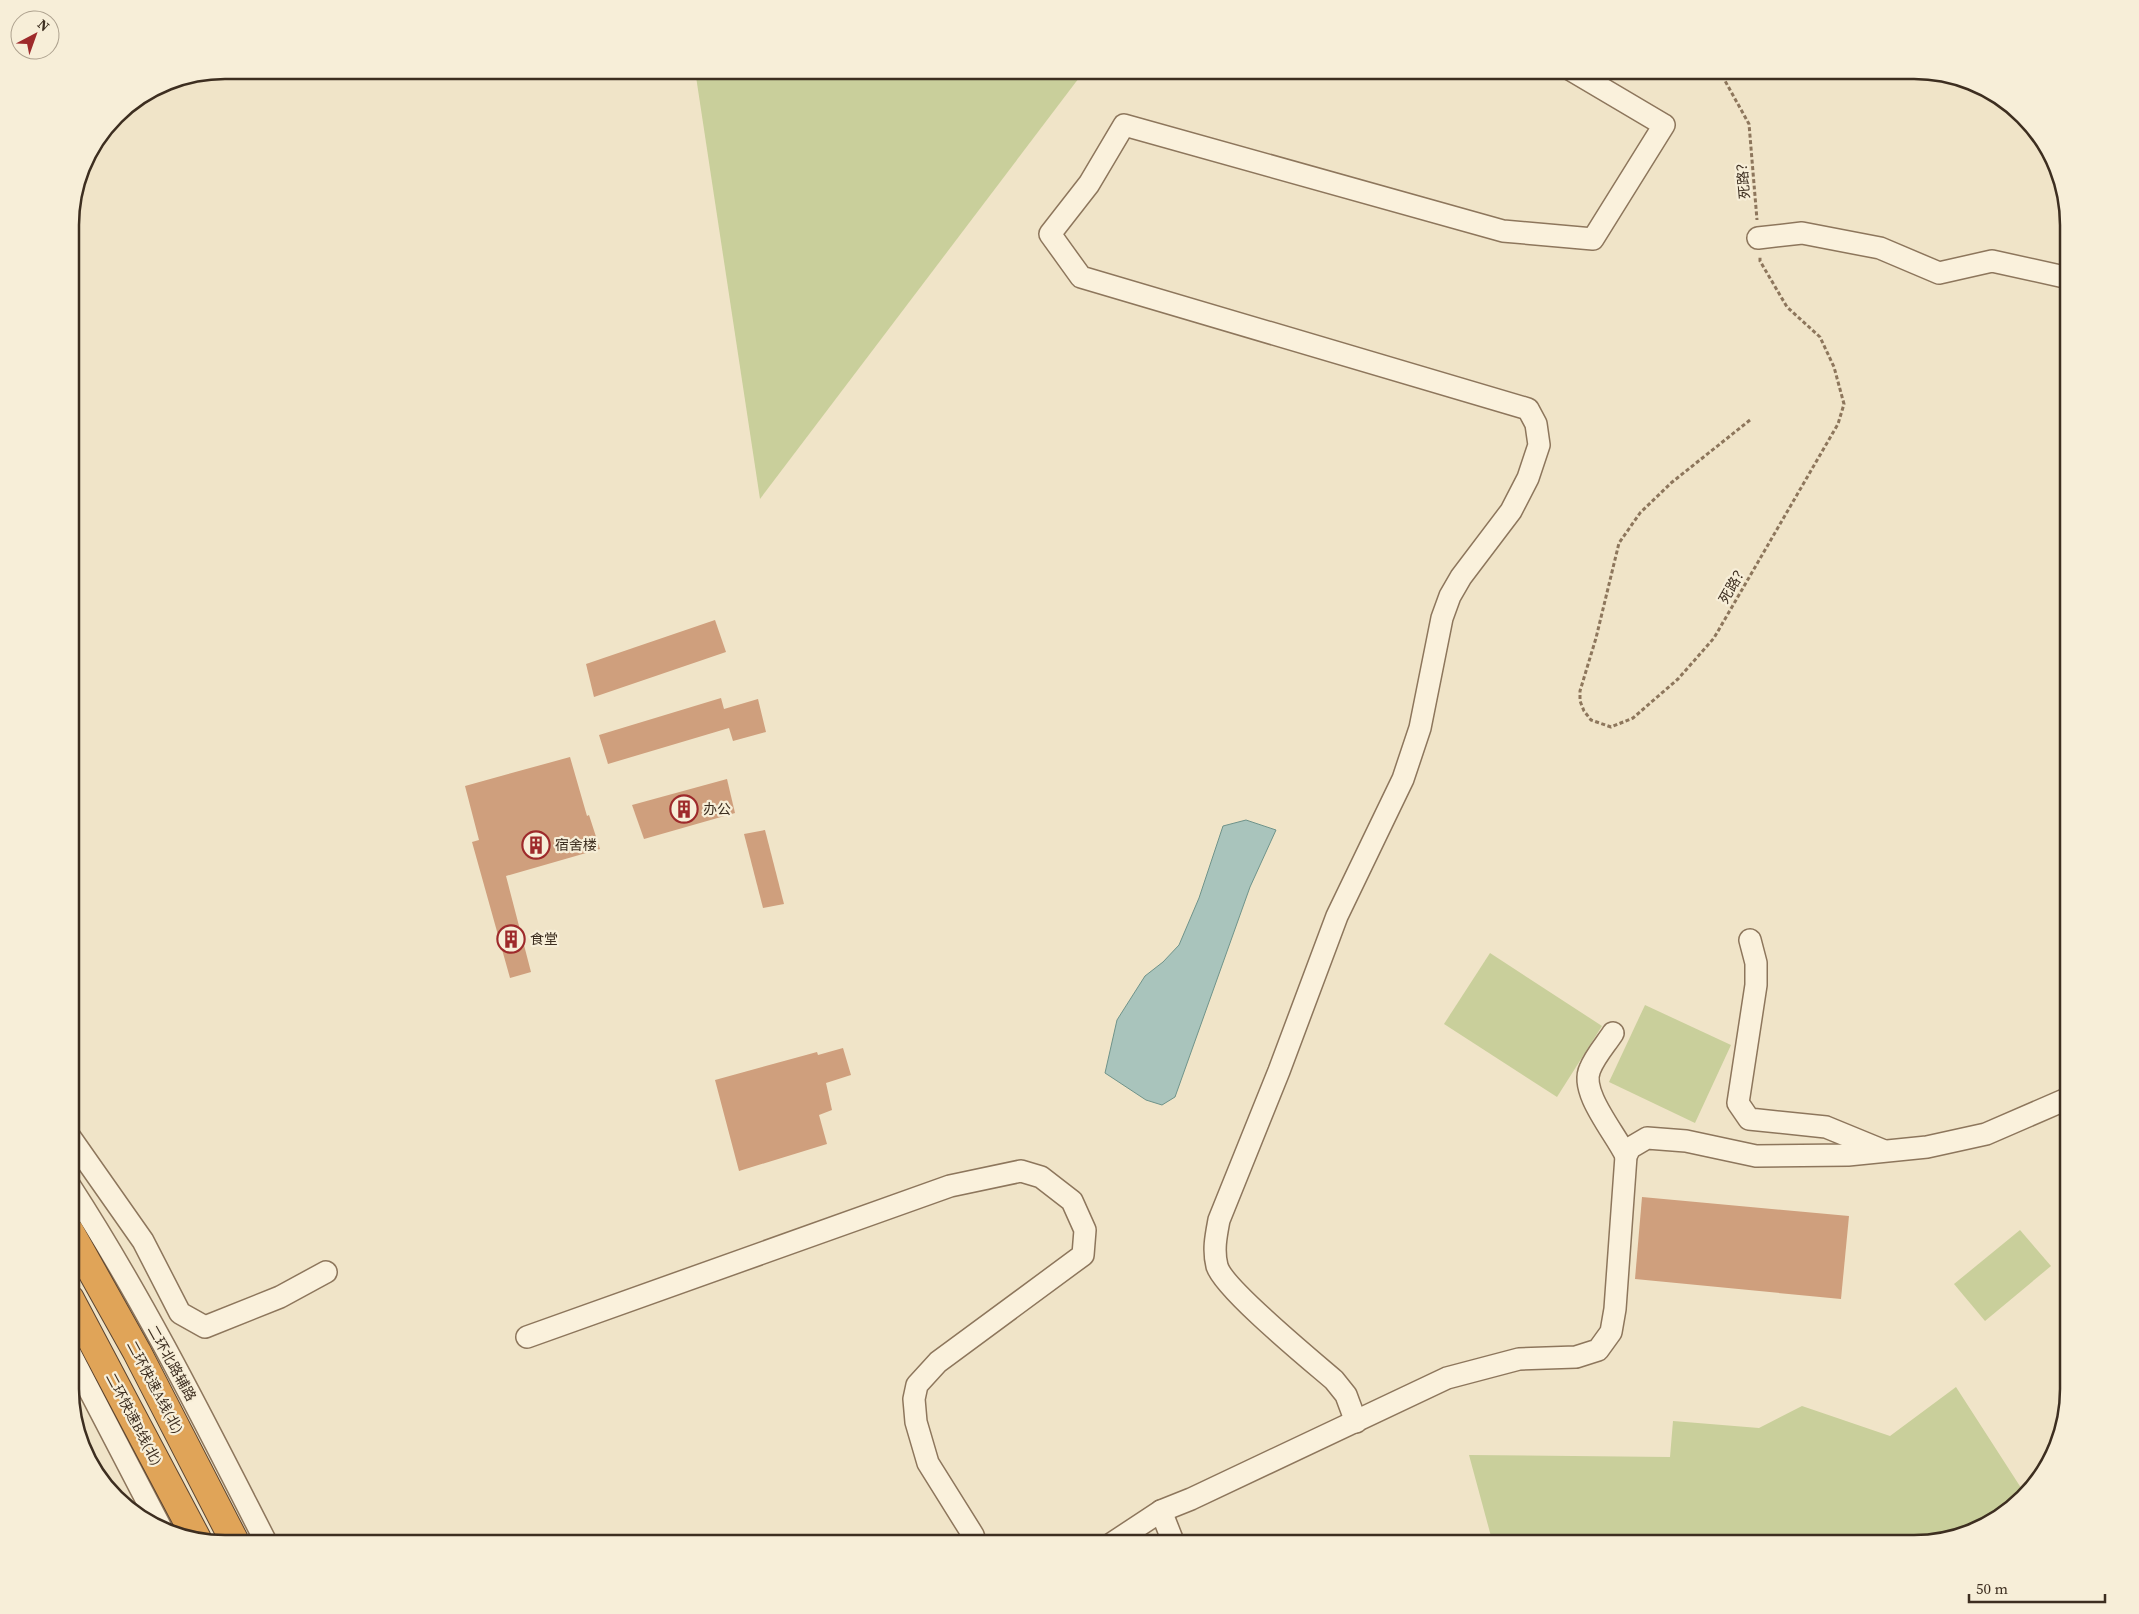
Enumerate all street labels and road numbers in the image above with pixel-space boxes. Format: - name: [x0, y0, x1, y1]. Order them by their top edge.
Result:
- street label: 死路？: [1731, 156, 1755, 200]
- street label: 死路？: [1714, 561, 1752, 607]
- street label: 二环北路辅路: [143, 1321, 201, 1405]
- street label: 二环快速A线(北): [122, 1337, 188, 1437]
- street label: 二环快速B线(北): [101, 1369, 167, 1469]

